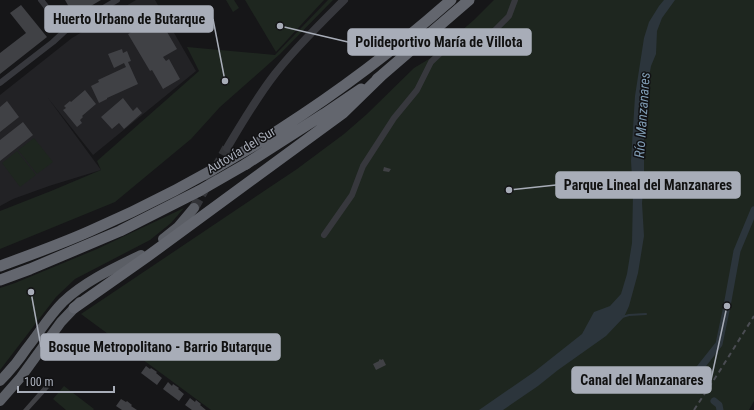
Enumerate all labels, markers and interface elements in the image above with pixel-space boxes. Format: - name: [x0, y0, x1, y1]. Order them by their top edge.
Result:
- callout: Huerto Urbano de Butarque: [45, 6, 213, 32]
- text: Huerto Urbano de Butarque: [53, 11, 205, 27]
- callout: Polideportivo María de Villota: [348, 29, 531, 55]
- text: Polideportivo María de Villota: [355, 34, 523, 50]
- water label: Río Manzanares: [631, 72, 653, 158]
- street label: Autovía del Sur: [204, 124, 278, 176]
- callout: Parque Lineal del Manzanares: [556, 172, 740, 198]
- text: Parque Lineal del Manzanares: [564, 177, 732, 193]
- callout: Bosque Metropolitano - Barrio Butarque: [41, 334, 280, 360]
- text: Bosque Metropolitano - Barrio Butarque: [48, 339, 272, 355]
- callout: Canal del Manzanares: [572, 367, 711, 393]
- scale bar: [18, 368, 114, 394]
- text: Canal del Manzanares: [580, 372, 704, 388]
- text: 100 m: [24, 375, 54, 389]

